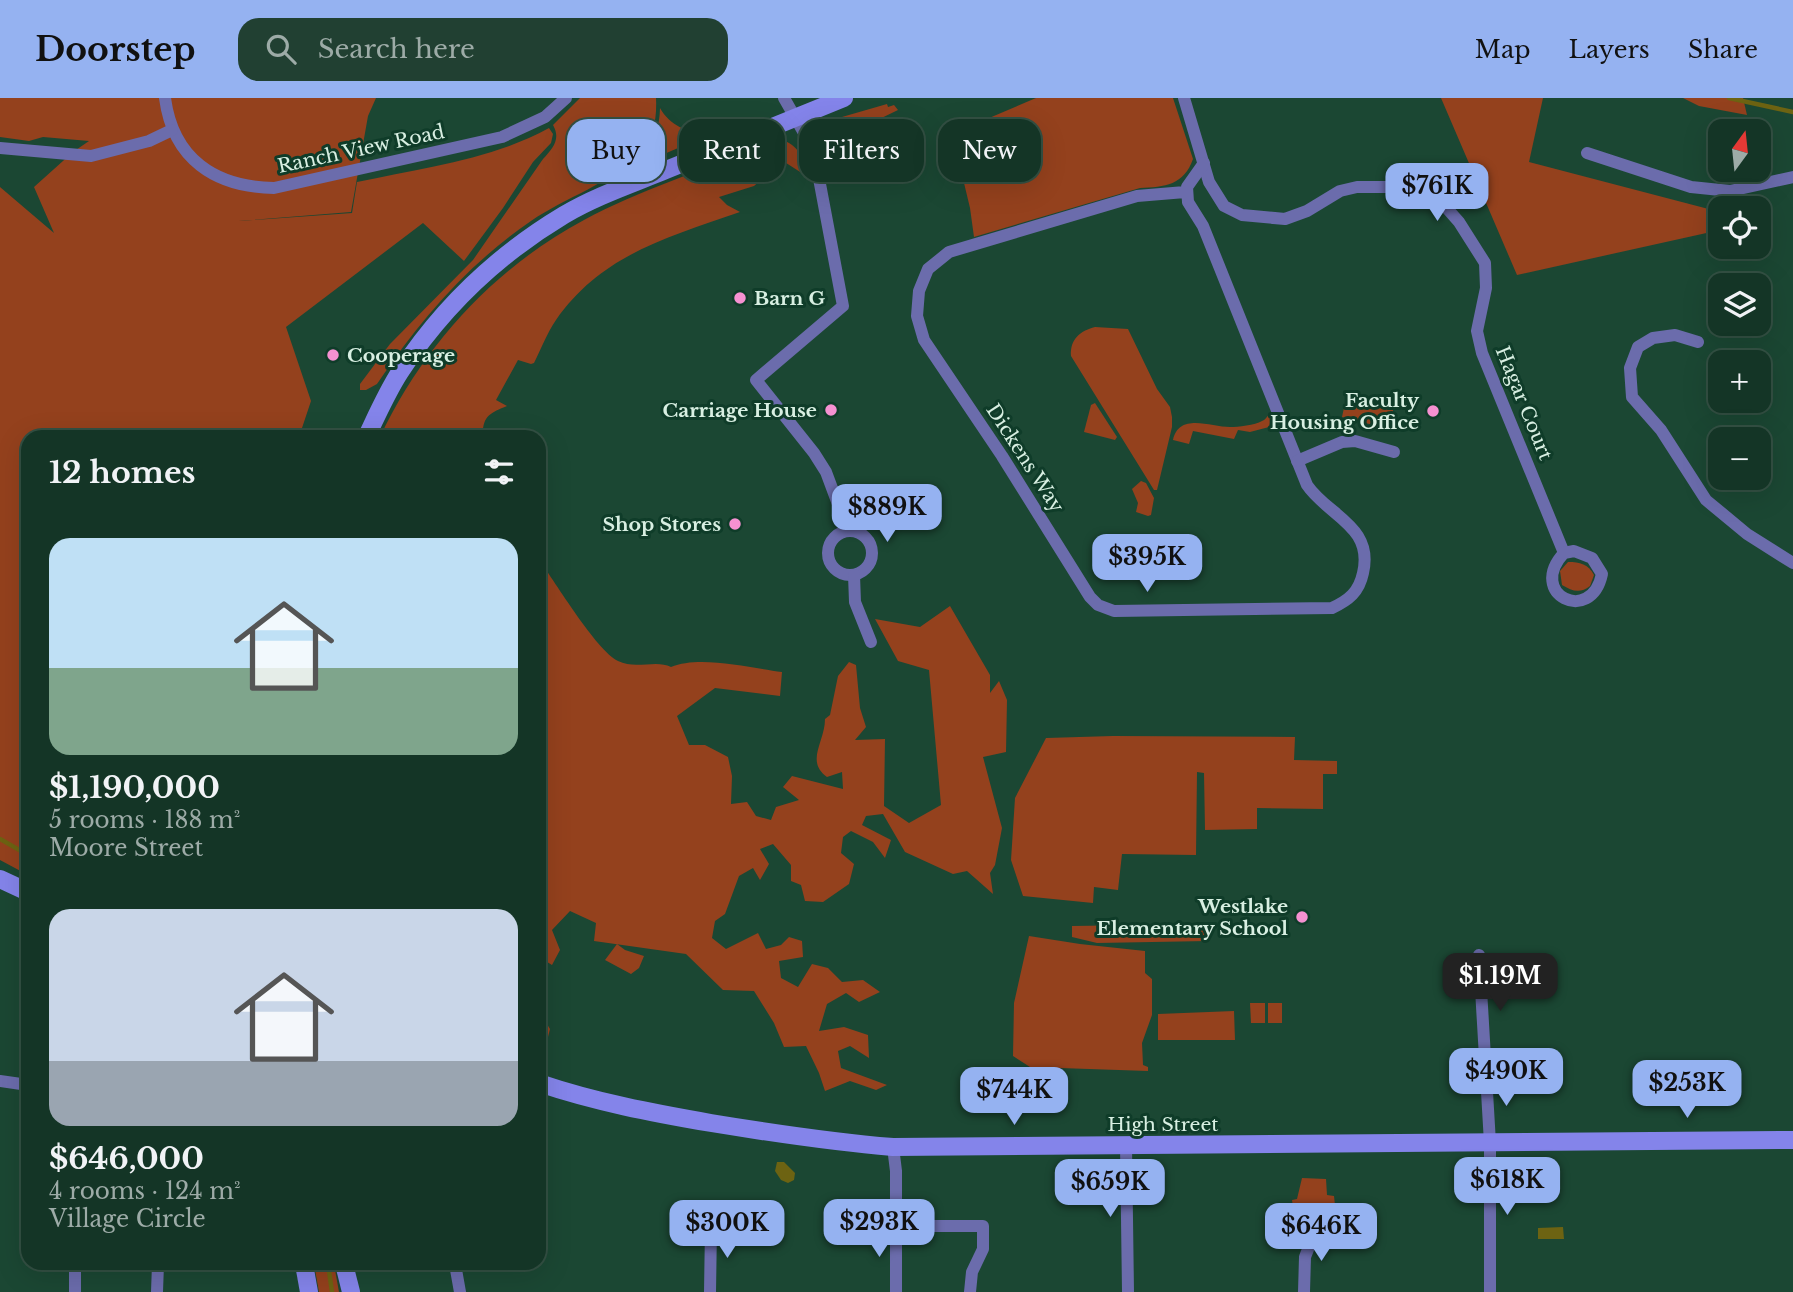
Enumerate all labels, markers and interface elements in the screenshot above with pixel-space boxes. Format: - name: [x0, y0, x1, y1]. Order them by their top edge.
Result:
- search box: [238, 18, 728, 81]
- text: Doorstep: [35, 29, 196, 70]
- icon: search: [262, 30, 300, 68]
- text: Search here: [318, 33, 475, 65]
- text: Map: [1475, 35, 1531, 64]
- text: Layers: [1569, 35, 1650, 64]
- text: Share: [1688, 35, 1758, 64]
- chip: Buy: [567, 119, 665, 182]
- chip: Rent: [679, 119, 785, 182]
- chip: Filters: [799, 119, 924, 182]
- chip: New: [938, 119, 1041, 182]
- north arrow: [1708, 119, 1771, 182]
- map controls: [1708, 119, 1771, 490]
- street label: Ranch View Road: [275, 120, 447, 178]
- pin: $761K: [1388, 164, 1486, 223]
- text: $761K: [1401, 172, 1473, 200]
- button: locate: [1708, 196, 1771, 259]
- button: layers: [1708, 273, 1771, 336]
- place label: Barn G: [754, 287, 825, 310]
- marker: Barn G: [732, 290, 748, 306]
- street label: Hagar Court: [1491, 343, 1558, 464]
- place label: Cooperage: [347, 344, 455, 367]
- marker: Cooperage: [325, 347, 341, 363]
- button: +: [1708, 350, 1771, 413]
- place label: Faculty Housing Office: [1270, 389, 1420, 434]
- place label: Carriage House: [663, 399, 817, 422]
- street label: Dickens Way: [981, 399, 1069, 517]
- marker: Carriage House: [823, 402, 839, 418]
- marker: Faculty Housing Office: [1425, 403, 1441, 419]
- button: −: [1708, 427, 1771, 490]
- icon: filters: [480, 453, 518, 491]
- text: 12 homes: [49, 454, 196, 491]
- pin: $889K: [838, 484, 936, 544]
- text: $889K: [848, 493, 926, 521]
- place label: Shop Stores: [602, 513, 721, 536]
- marker: Shop Stores: [727, 516, 743, 532]
- pin: $395K: [1098, 534, 1196, 594]
- text: $395K: [1108, 543, 1186, 571]
- icon: home: [221, 583, 347, 709]
- text: $1,190,000: [49, 769, 220, 806]
- text: 5 rooms · 188 m²: [49, 806, 240, 834]
- text: Moore Street: [49, 834, 203, 862]
- place label: Westlake Elementary School: [1097, 895, 1288, 940]
- marker: Westlake Elementary School: [1294, 909, 1310, 925]
- icon: home: [221, 954, 347, 1080]
- pin: $1.19M: [1443, 954, 1557, 1013]
- text: $1.19M: [1459, 962, 1541, 990]
- pin: $490K: [1457, 1048, 1555, 1108]
- text: $490K: [1465, 1057, 1547, 1085]
- pin: $253K: [1638, 1060, 1736, 1120]
- pin: $744K: [965, 1068, 1063, 1127]
- text: $253K: [1648, 1069, 1726, 1097]
- text: $744K: [976, 1076, 1052, 1104]
- street label: High Street: [1107, 1113, 1219, 1136]
- text: $646,000: [49, 1140, 204, 1177]
- pin: $618K: [1458, 1158, 1556, 1217]
- pin: $659K: [1061, 1160, 1159, 1219]
- text: $618K: [1470, 1166, 1544, 1194]
- text: $659K: [1071, 1168, 1149, 1196]
- text: 4 rooms · 124 m²: [49, 1177, 240, 1205]
- pin: $300K: [678, 1200, 776, 1260]
- pin: $293K: [830, 1200, 928, 1259]
- pin: $646K: [1272, 1204, 1370, 1263]
- text: Village Circle: [49, 1205, 206, 1233]
- text: $293K: [840, 1208, 918, 1236]
- text: $300K: [685, 1209, 769, 1237]
- text: $646K: [1281, 1212, 1361, 1240]

